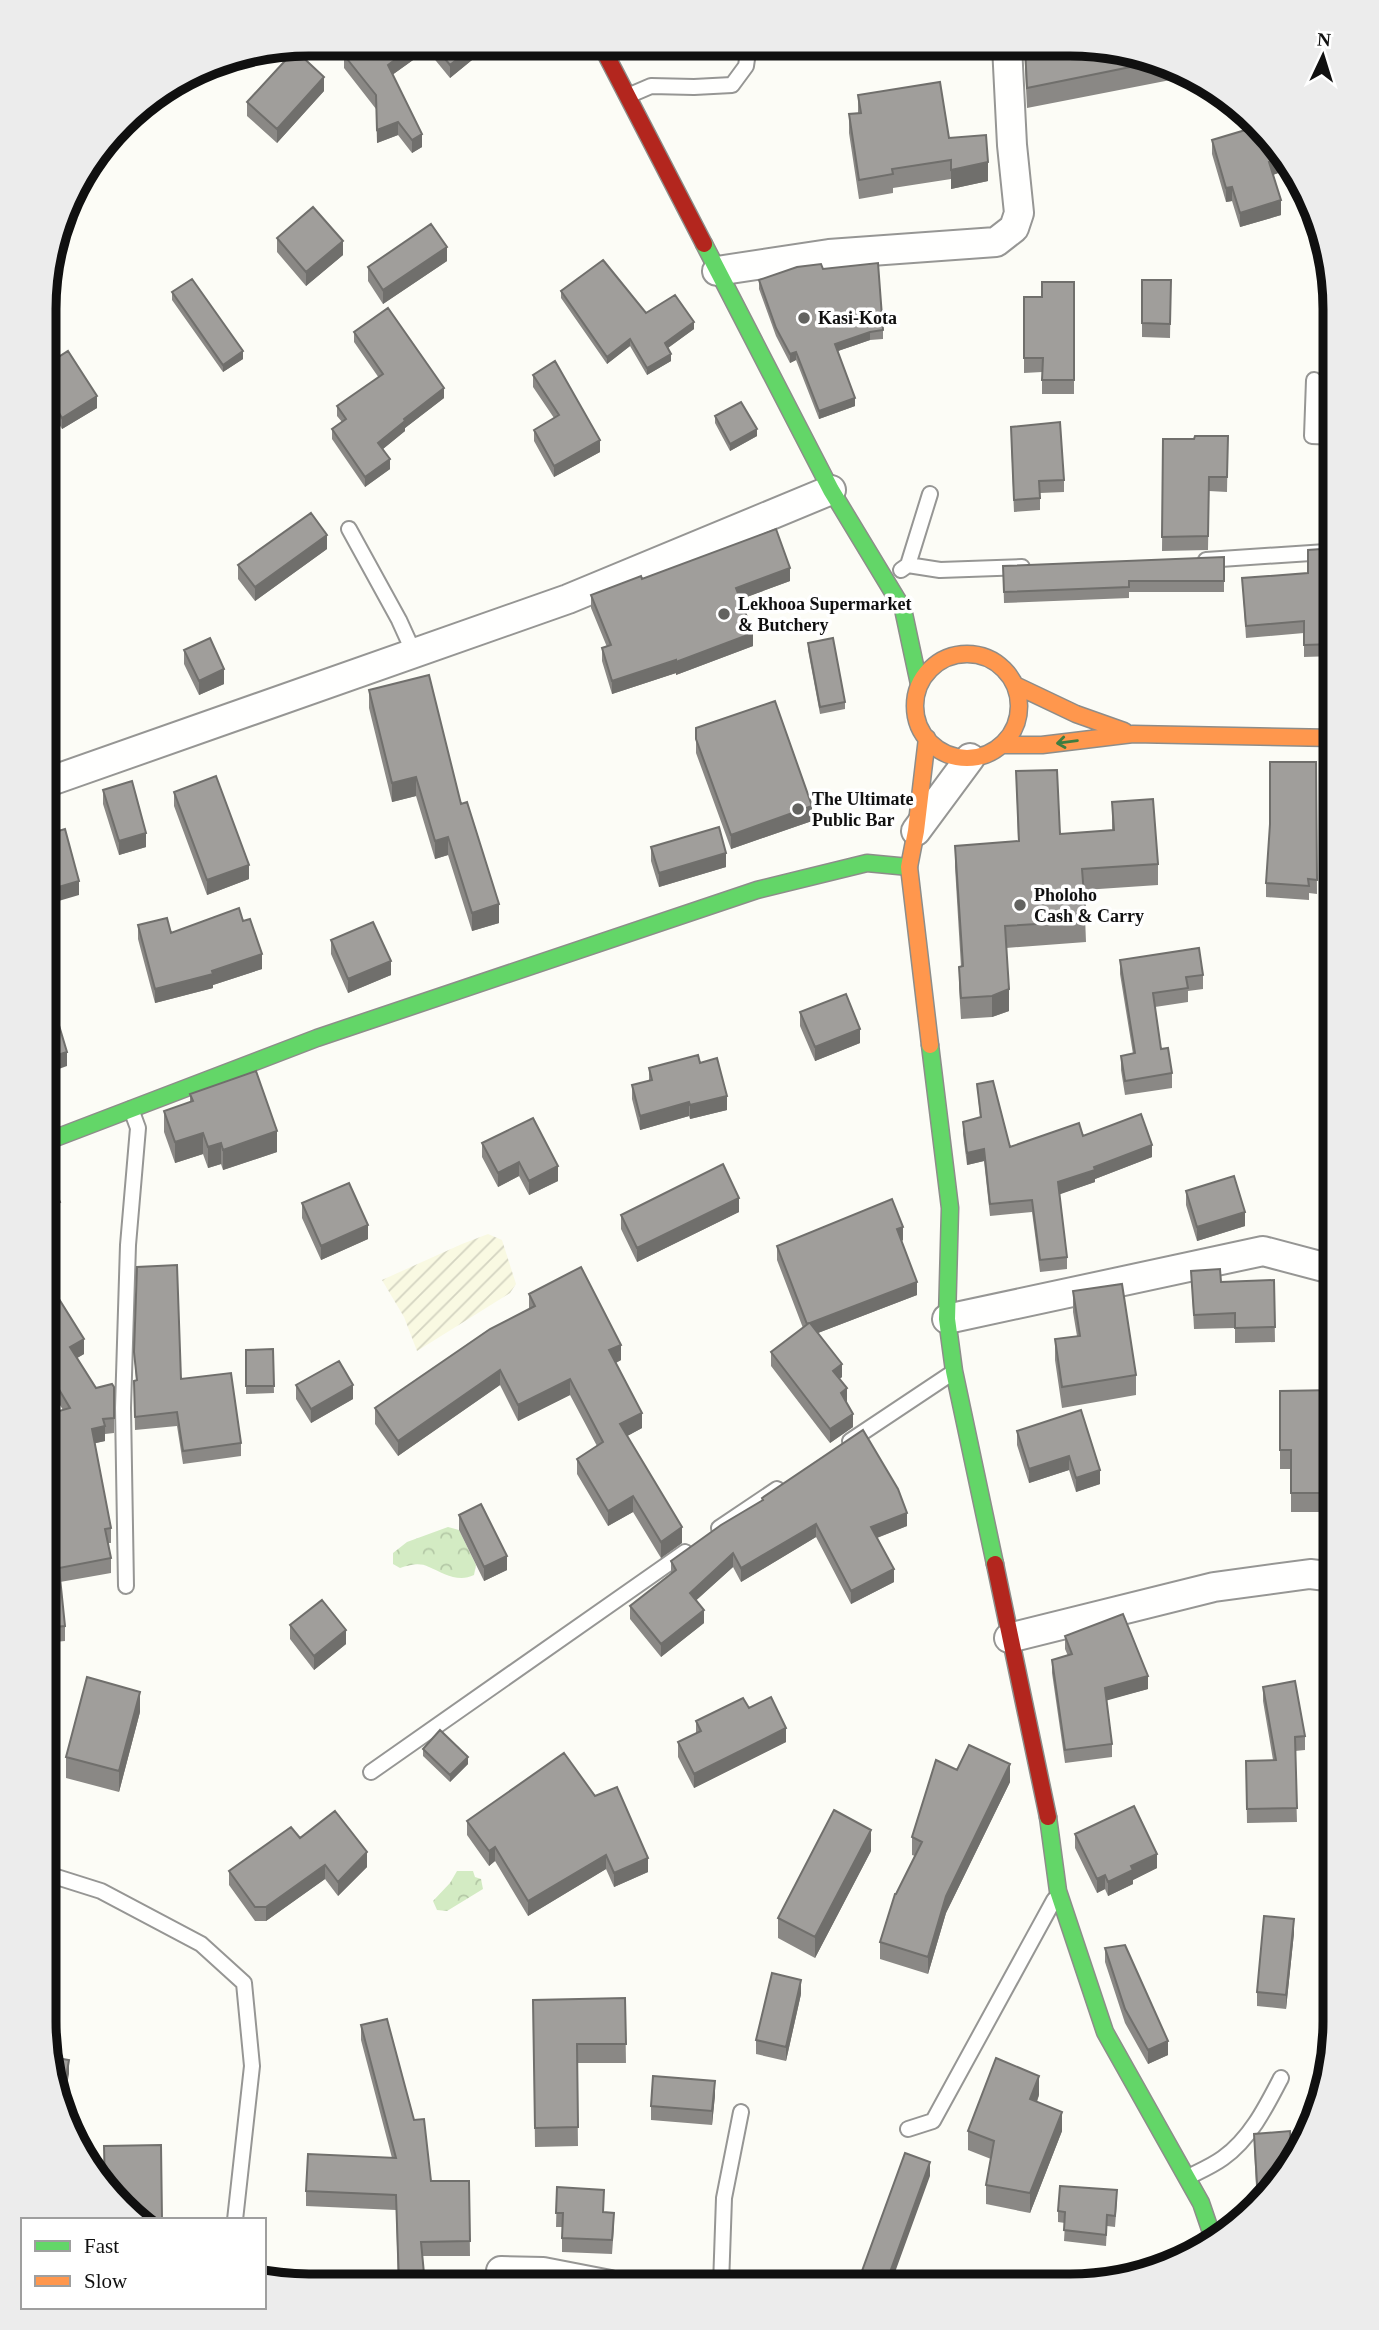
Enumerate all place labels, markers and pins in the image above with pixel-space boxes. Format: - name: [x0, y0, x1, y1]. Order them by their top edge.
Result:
- place label: Kasi-Kota: [818, 308, 897, 328]
- marker: Kasi-Kota: [796, 310, 812, 326]
- place label: Lekhooa Supermarket & Butchery: [738, 594, 912, 635]
- marker: Lekhooa Supermarket & Butchery: [716, 606, 732, 622]
- place label: The Ultimate Public Bar: [812, 789, 913, 830]
- marker: The Ultimate Public Bar: [790, 801, 806, 817]
- place label: Pholoho Cash & Carry: [1034, 885, 1144, 926]
- marker: Pholoho Cash & Carry: [1012, 897, 1028, 913]

